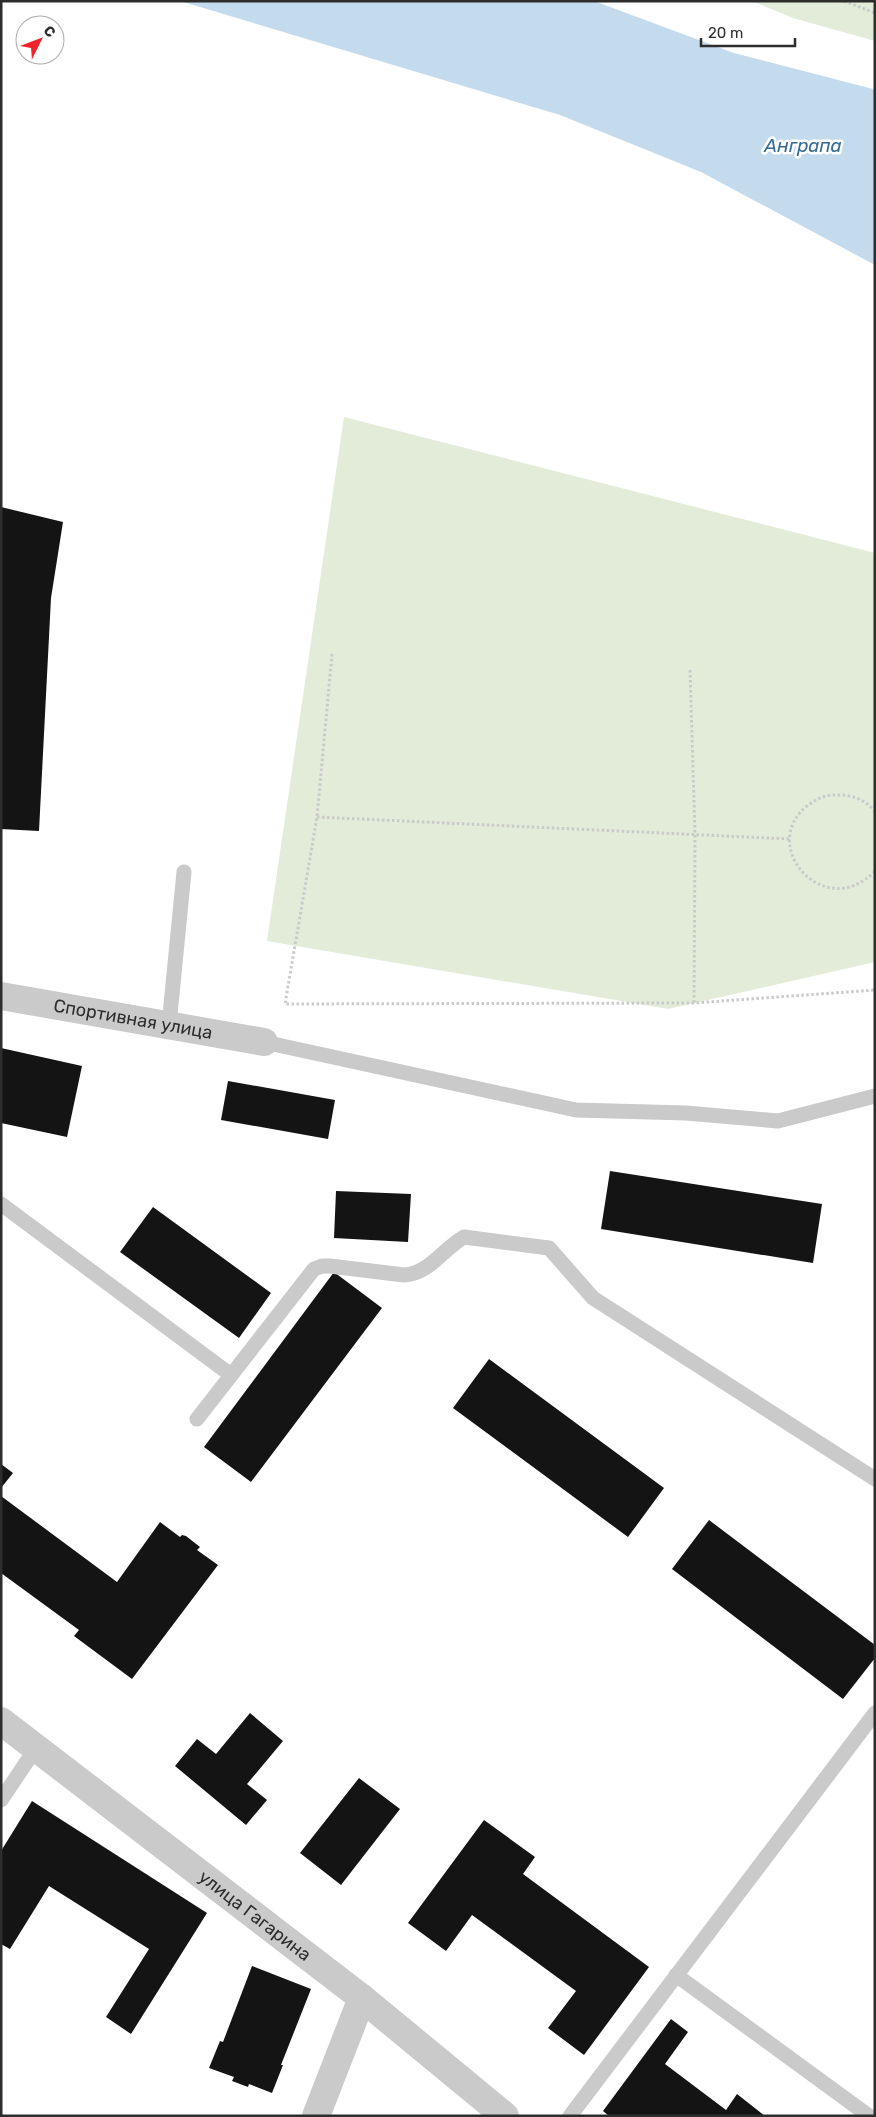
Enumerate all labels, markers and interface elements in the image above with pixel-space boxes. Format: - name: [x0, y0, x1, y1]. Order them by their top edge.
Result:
- north arrow: [15, 15, 65, 65]
- scale bar: [701, 15, 795, 47]
- text: С: [40, 22, 59, 41]
- text: 20 m: [708, 24, 743, 42]
- water label: Анграпа: [763, 134, 842, 157]
- street label: Спортивная улица: [52, 994, 214, 1044]
- street label: улица Гагарина: [194, 1866, 315, 1966]

